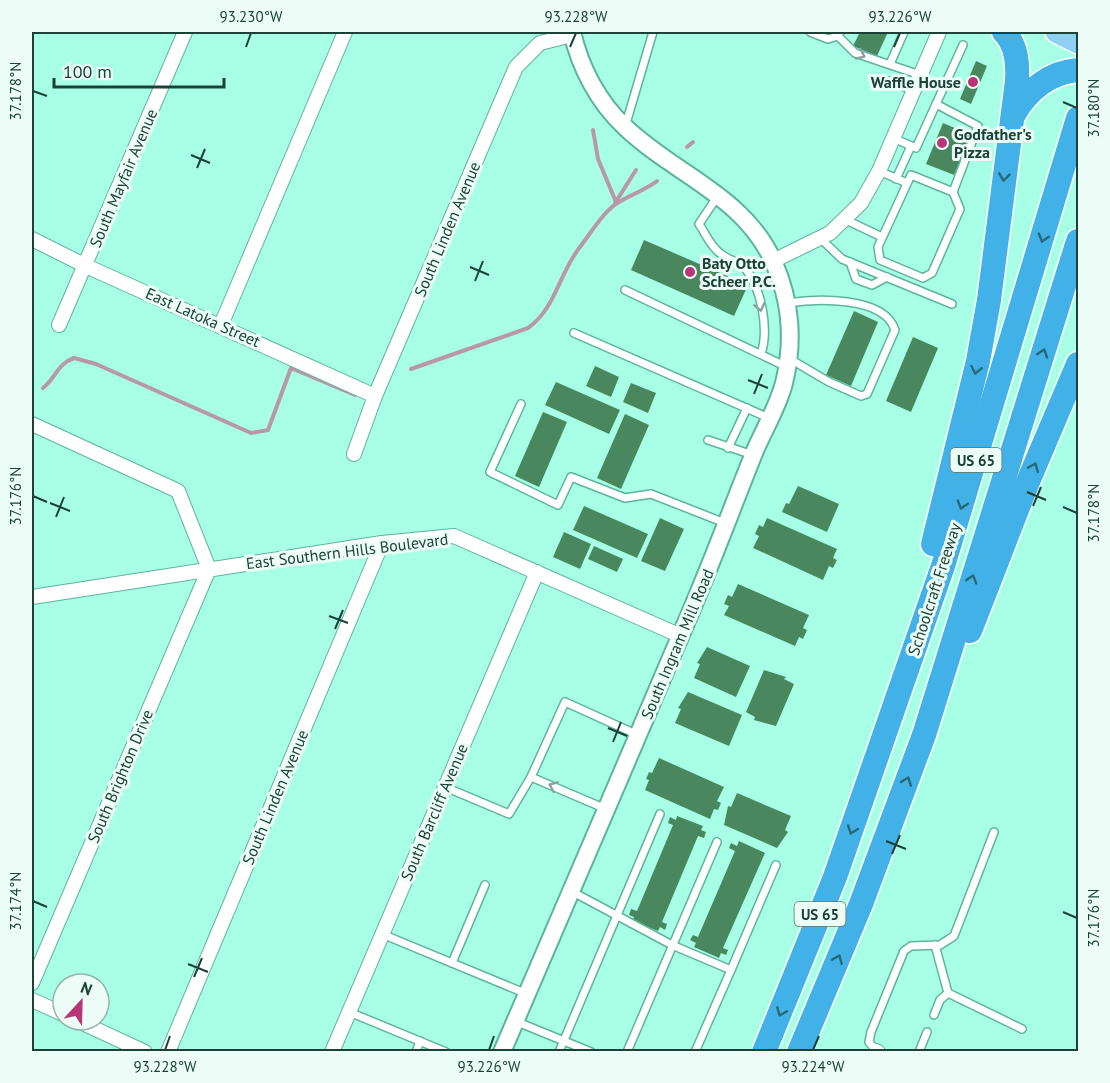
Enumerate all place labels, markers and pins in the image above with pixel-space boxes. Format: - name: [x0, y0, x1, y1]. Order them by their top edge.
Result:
- place label: Waffle House: [871, 72, 961, 92]
- marker: Waffle House: [966, 75, 980, 89]
- place label: Godfather's Pizza: [954, 124, 1032, 162]
- marker: Godfather's Pizza: [935, 136, 949, 150]
- place label: Baty Otto Scheer P.C.: [702, 253, 776, 291]
- marker: Baty Otto Scheer P.C.: [683, 265, 697, 279]

